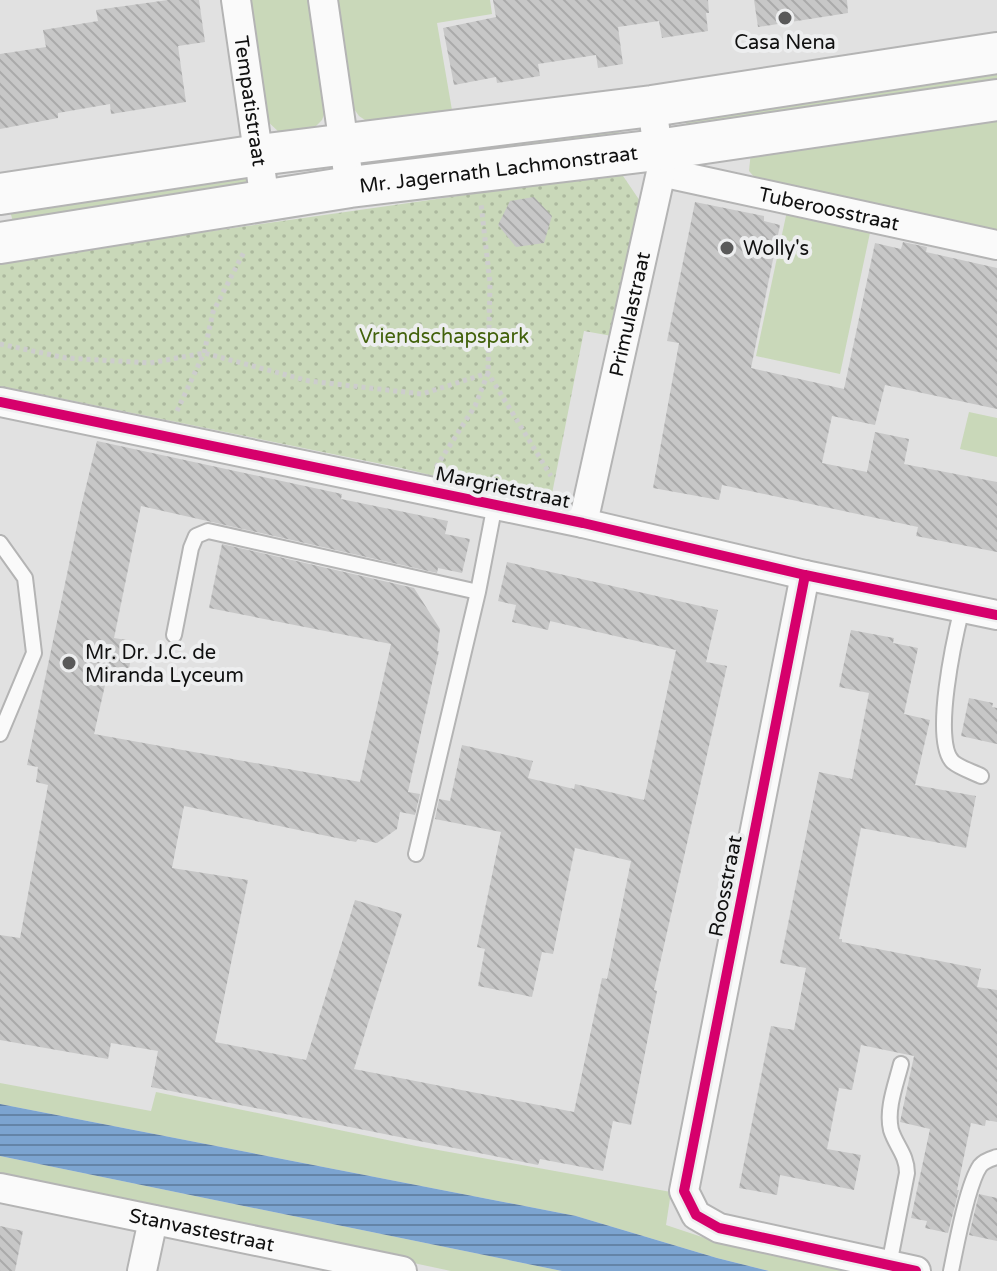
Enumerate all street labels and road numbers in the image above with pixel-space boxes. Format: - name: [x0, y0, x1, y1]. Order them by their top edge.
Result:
- street label: Tempatistraat: [228, 34, 271, 168]
- street label: Mr. Jagernath Lachmonstraat: [358, 141, 639, 199]
- street label: Tuberoosstraat: [756, 183, 902, 236]
- street label: Primulastraat: [605, 249, 656, 379]
- street label: Margrietstraat: [433, 462, 573, 514]
- street label: Roosstraat: [704, 833, 748, 939]
- street label: Stanvastestraat: [127, 1204, 277, 1257]

